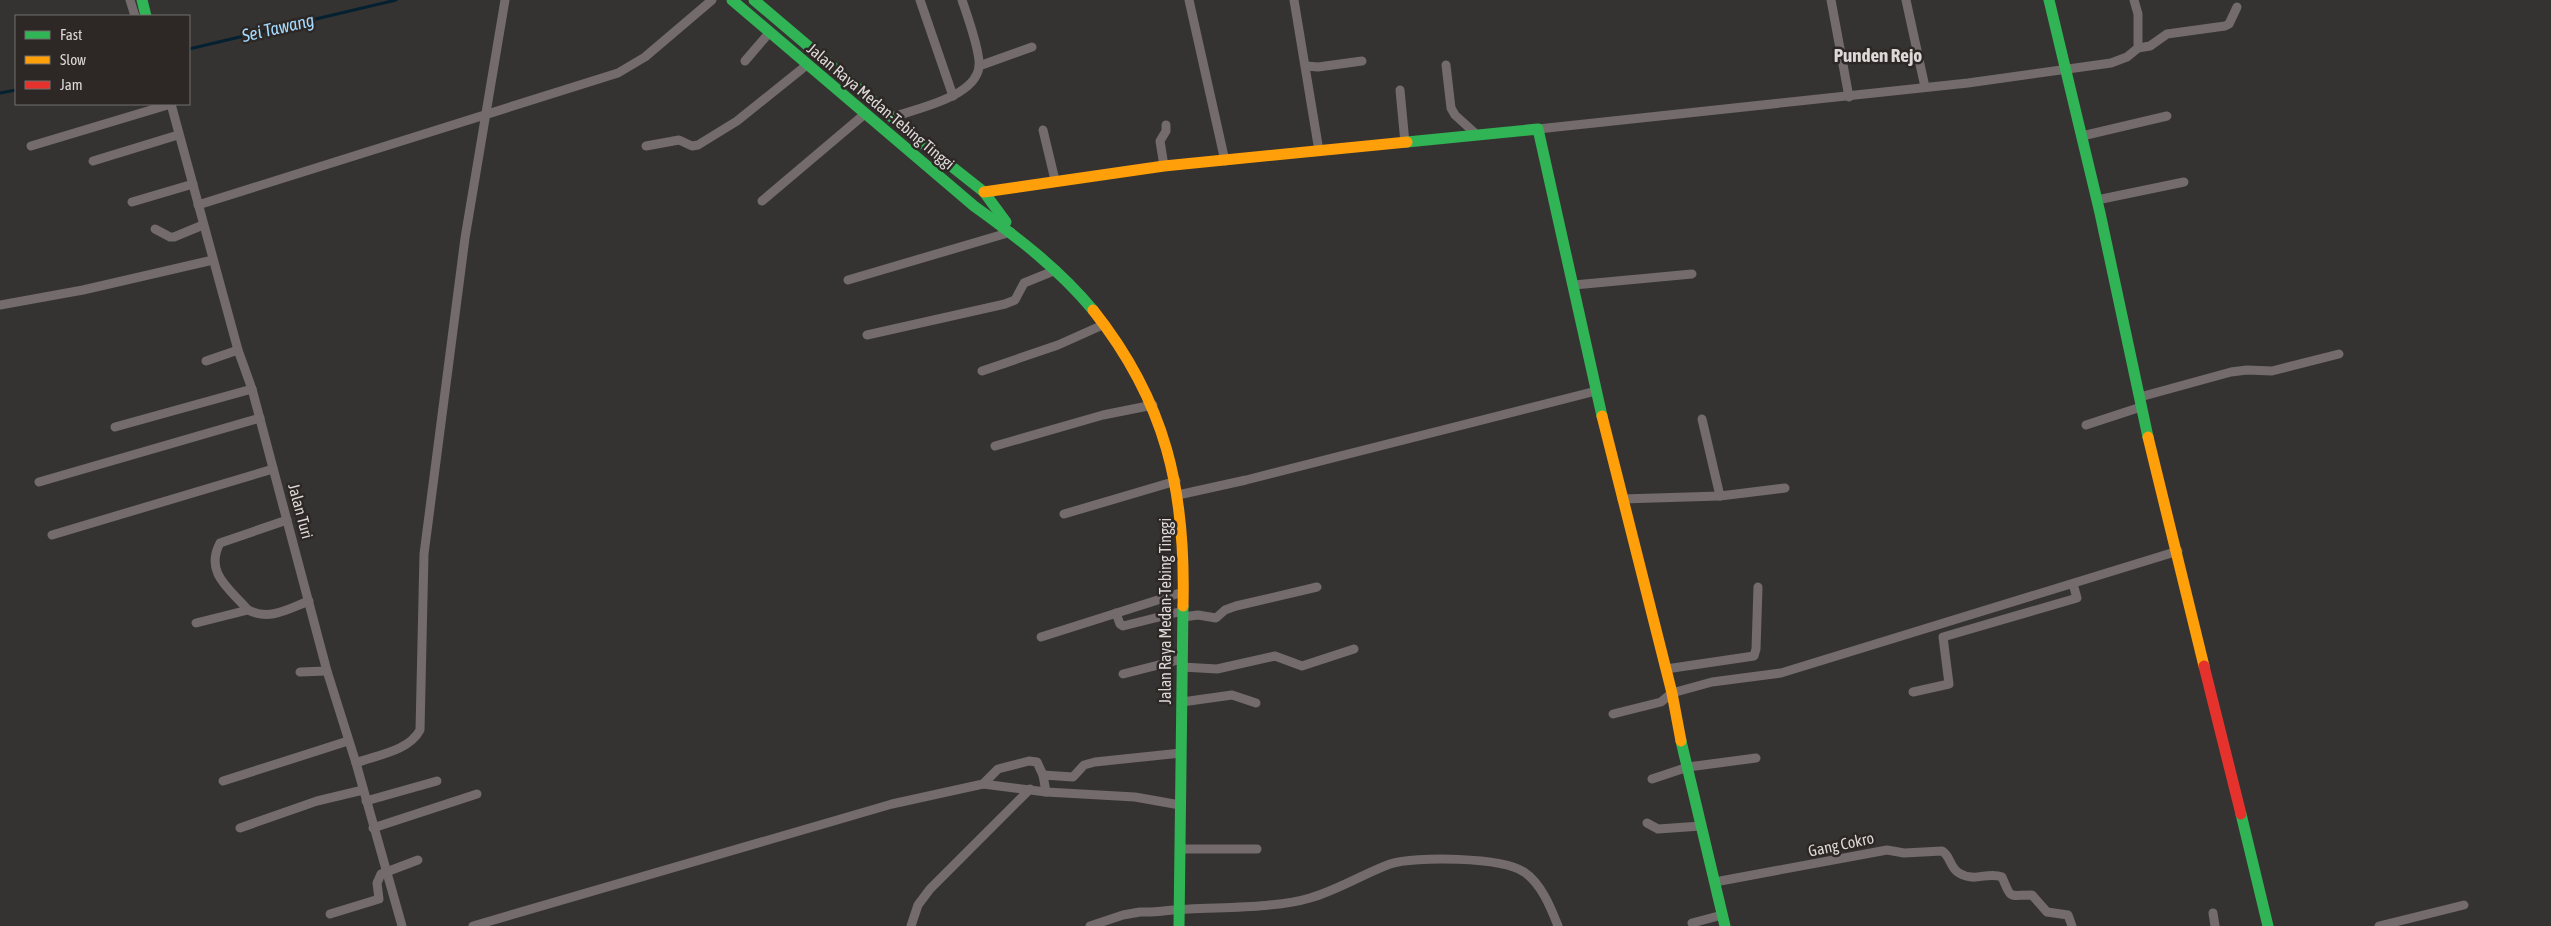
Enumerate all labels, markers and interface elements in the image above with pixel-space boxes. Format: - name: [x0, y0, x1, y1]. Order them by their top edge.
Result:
- water label: Sei Tawang: [239, 9, 316, 46]
- legend: [15, 15, 190, 105]
- text: Fast: [60, 26, 82, 43]
- street label: Jalan Raya Medan-Tebing Tinggi: [803, 39, 958, 174]
- district label: Punden Rejo: [1834, 44, 1922, 66]
- text: Slow: [60, 51, 86, 68]
- text: Jam: [60, 76, 83, 93]
- street label: Jalan Turi: [285, 481, 317, 541]
- street label: Jalan Raya Medan-Tebing Tinggi: [1156, 518, 1175, 704]
- street label: Gang Cokro: [1806, 828, 1876, 861]

